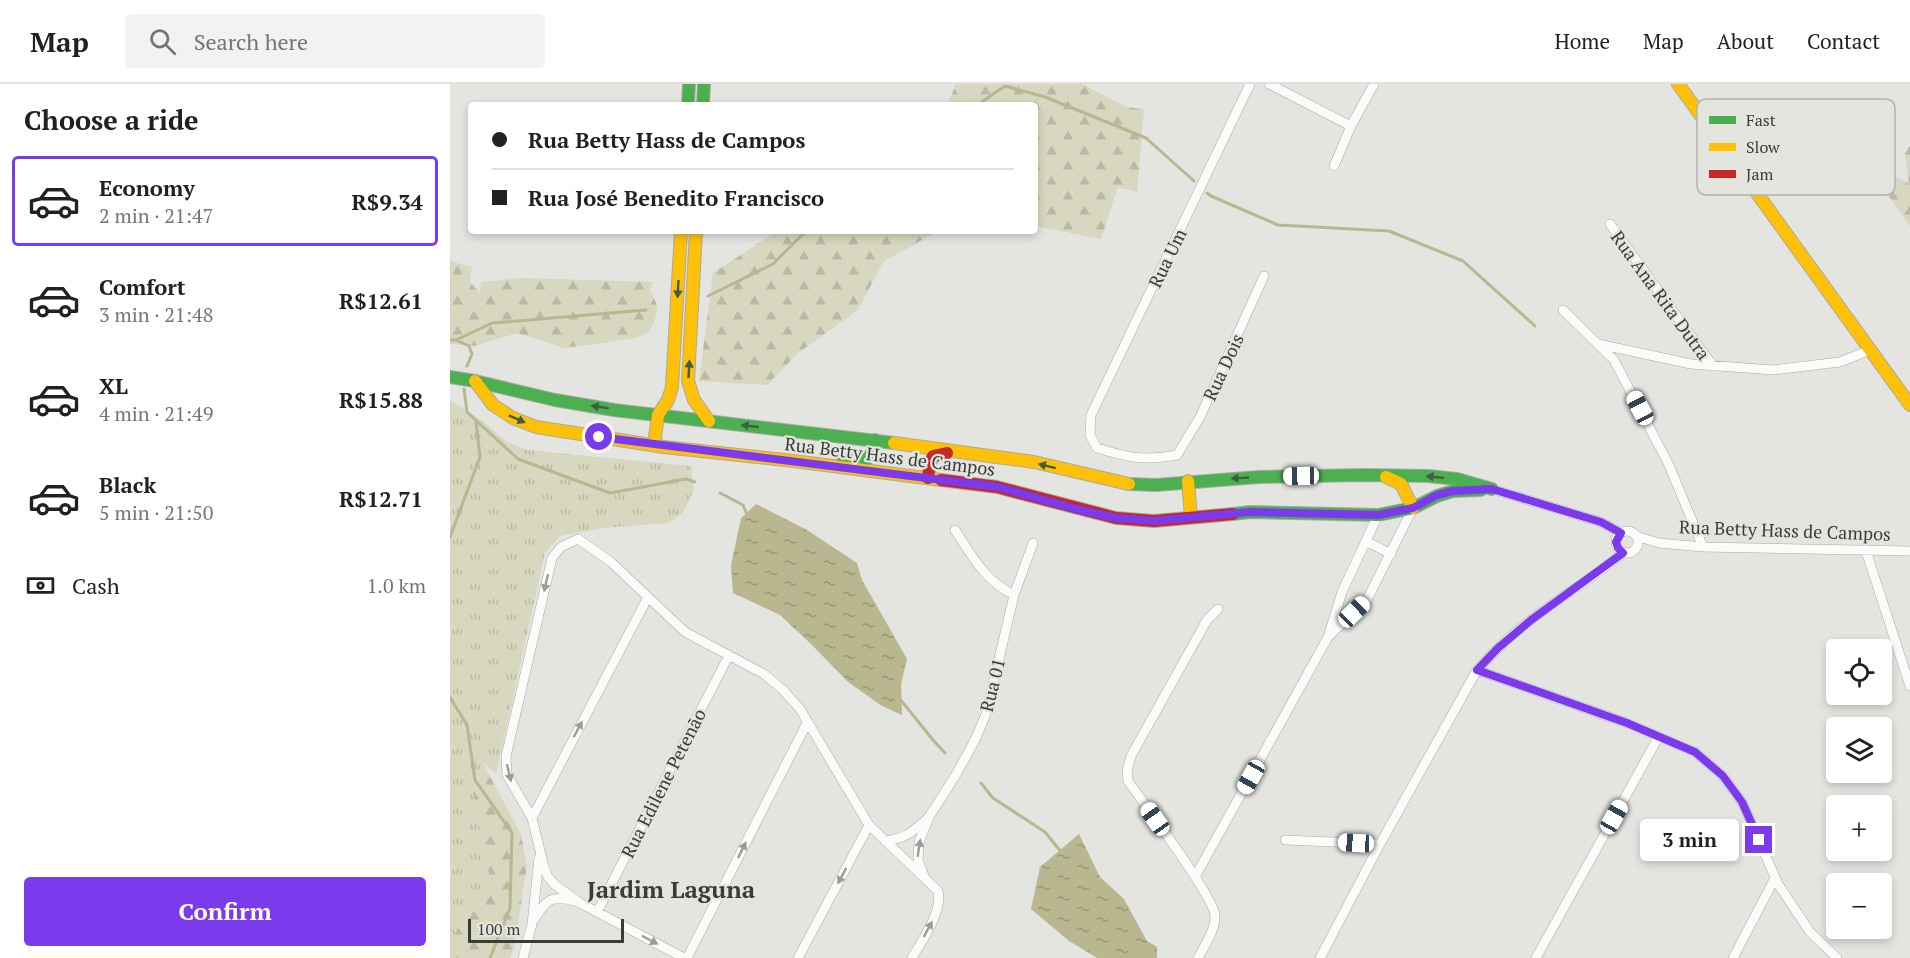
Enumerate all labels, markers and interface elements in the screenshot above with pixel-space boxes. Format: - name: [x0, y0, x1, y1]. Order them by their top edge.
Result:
- search box: [125, 14, 545, 68]
- text: Map: [30, 23, 89, 60]
- icon: search: [146, 25, 179, 58]
- text: Search here: [194, 27, 308, 56]
- text: Home: [1554, 27, 1610, 55]
- text: Map: [1643, 27, 1684, 55]
- text: About: [1717, 27, 1774, 55]
- text: Contact: [1807, 27, 1880, 55]
- legend: [1697, 99, 1895, 195]
- text: Choose a ride: [24, 102, 199, 138]
- text: Fast: [1746, 109, 1776, 131]
- text: Rua Betty Hass de Campos: [528, 125, 805, 154]
- text: Slow: [1746, 136, 1780, 158]
- text: Jam: [1746, 163, 1774, 185]
- text: Economy: [99, 173, 195, 202]
- icon: car: [27, 174, 81, 228]
- text: Rua José Benedito Francisco: [528, 183, 824, 212]
- text: R$9.34: [351, 187, 423, 216]
- text: 2 min · 21:47: [99, 202, 213, 229]
- street label: Rua Um: [1142, 224, 1192, 292]
- street label: Rua Ana Rita Dutra: [1606, 226, 1716, 364]
- text: Comfort: [99, 272, 185, 301]
- icon: car: [27, 273, 81, 327]
- one-way arrow: [673, 280, 682, 299]
- text: R$12.61: [339, 286, 423, 315]
- text: 3 min · 21:48: [99, 301, 213, 328]
- street label: Rua Dois: [1197, 330, 1249, 404]
- one-way arrow: [684, 360, 694, 379]
- text: XL: [99, 371, 128, 400]
- icon: car: [27, 372, 81, 426]
- text: R$15.88: [339, 385, 423, 414]
- car: [1624, 388, 1656, 428]
- text: 4 min · 21:49: [99, 400, 213, 427]
- one-way arrow: [590, 403, 609, 412]
- one-way arrow: [509, 414, 527, 424]
- one-way arrow: [741, 421, 760, 431]
- route start: [585, 423, 612, 450]
- street label: Rua Betty Hass de Campos: [783, 431, 997, 481]
- one-way arrow: [1038, 460, 1057, 470]
- car: [1283, 467, 1319, 485]
- text: Black: [99, 470, 156, 499]
- icon: car: [27, 471, 81, 525]
- one-way arrow: [1425, 472, 1444, 482]
- one-way arrow: [1231, 473, 1250, 482]
- text: R$12.71: [339, 484, 423, 513]
- text: 5 min · 21:50: [99, 499, 213, 526]
- street label: Rua Betty Hass de Campos: [1679, 514, 1891, 546]
- icon: cash: [24, 569, 57, 602]
- text: Cash: [72, 571, 120, 600]
- text: 1.0 km: [367, 572, 426, 599]
- one-way arrow: [541, 574, 550, 593]
- car: [1335, 593, 1373, 631]
- map controls: [1826, 639, 1892, 939]
- button: locate: [1826, 639, 1892, 705]
- street label: Rua 01: [974, 656, 1010, 714]
- street label: Rua Edilene Petenão: [615, 704, 711, 862]
- button: layers: [1826, 717, 1892, 783]
- one-way arrow: [574, 721, 583, 738]
- car: [1234, 757, 1268, 797]
- one-way arrow: [504, 764, 514, 782]
- button: +: [1826, 795, 1892, 861]
- car: [1597, 797, 1631, 837]
- car: [1137, 799, 1173, 839]
- callout: 3 min: [1639, 819, 1738, 861]
- text: 3 min: [1662, 826, 1717, 853]
- route end: [1745, 826, 1772, 853]
- car: [1338, 833, 1374, 853]
- one-way arrow: [915, 838, 924, 857]
- one-way arrow: [738, 841, 747, 858]
- one-way arrow: [837, 868, 847, 885]
- district label: Jardim Laguna: [587, 873, 756, 905]
- button: −: [1826, 873, 1892, 939]
- button: Confirm: [24, 877, 426, 946]
- scale bar: [468, 916, 624, 944]
- text: 100 m: [477, 918, 520, 940]
- one-way arrow: [923, 920, 933, 937]
- one-way arrow: [642, 935, 659, 945]

